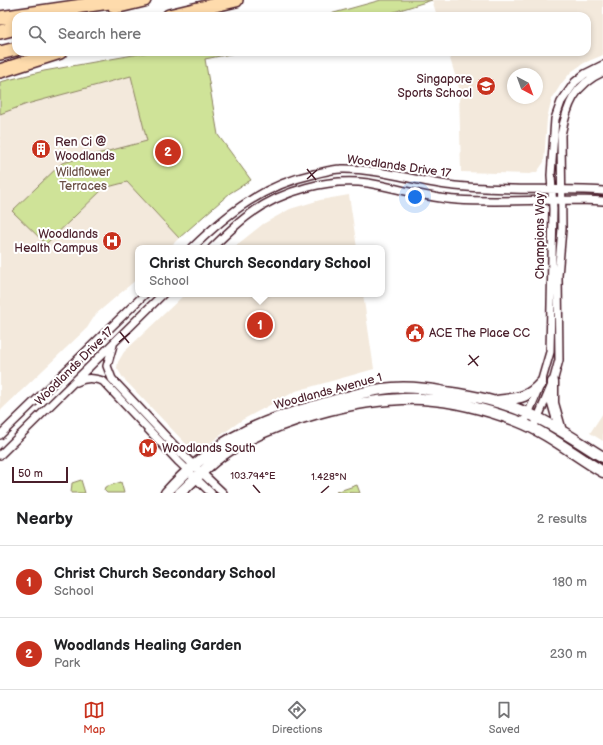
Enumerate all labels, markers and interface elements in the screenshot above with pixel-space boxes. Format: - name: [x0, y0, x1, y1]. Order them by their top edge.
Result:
- search box: [12, 12, 591, 56]
- icon: search: [26, 23, 48, 45]
- text: Search here: [58, 25, 141, 44]
- north arrow: [507, 68, 543, 104]
- place label: Singapore Sports School: [397, 72, 472, 101]
- school or university icon: Singapore Sports School: [475, 75, 497, 97]
- place label: Ren Ci @ Woodlands: [55, 135, 115, 164]
- pin: 2: [155, 137, 181, 167]
- building icon: Ren Ci @ Woodlands: [30, 138, 52, 160]
- street label: Woodlands Drive 17: [346, 152, 452, 181]
- park label: Wildflower Terraces: [56, 165, 111, 194]
- your location: [405, 187, 425, 207]
- street label: Champions Way: [533, 192, 548, 279]
- place label: Woodlands Health Campus: [14, 227, 98, 256]
- hospital icon: Woodlands Health Campus: [101, 230, 123, 252]
- popup: [135, 245, 385, 297]
- text: Christ Church Secondary School: [149, 254, 371, 273]
- text: School: [149, 273, 189, 289]
- pin: 1: [247, 310, 273, 340]
- public building icon: ACE The Place CC: [404, 322, 426, 344]
- street label: Woodlands Drive 17: [32, 324, 117, 409]
- place label: ACE The Place CC: [429, 326, 530, 341]
- street label: Woodlands Avenue 1: [273, 370, 384, 413]
- metro station icon: Woodlands South: [137, 437, 159, 459]
- place label: Woodlands South: [162, 441, 256, 456]
- scale bar: [12, 465, 68, 484]
- text: 50 m: [18, 467, 43, 480]
- text: 103.794°E: [230, 470, 276, 482]
- text: 1.428°N: [311, 471, 347, 483]
- text: Nearby: [16, 509, 73, 529]
- text: 2 results: [537, 511, 587, 527]
- text: Christ Church Secondary School: [54, 564, 276, 583]
- text: 1: [26, 574, 32, 590]
- text: 180 m: [552, 574, 587, 590]
- text: School: [54, 583, 94, 599]
- text: Woodlands Healing Garden: [54, 636, 242, 655]
- text: 2: [25, 646, 33, 662]
- text: 230 m: [550, 646, 587, 662]
- text: Park: [54, 655, 80, 671]
- tab: Map: [83, 699, 105, 736]
- tab: Directions: [272, 699, 322, 736]
- tab: Saved: [489, 699, 520, 736]

